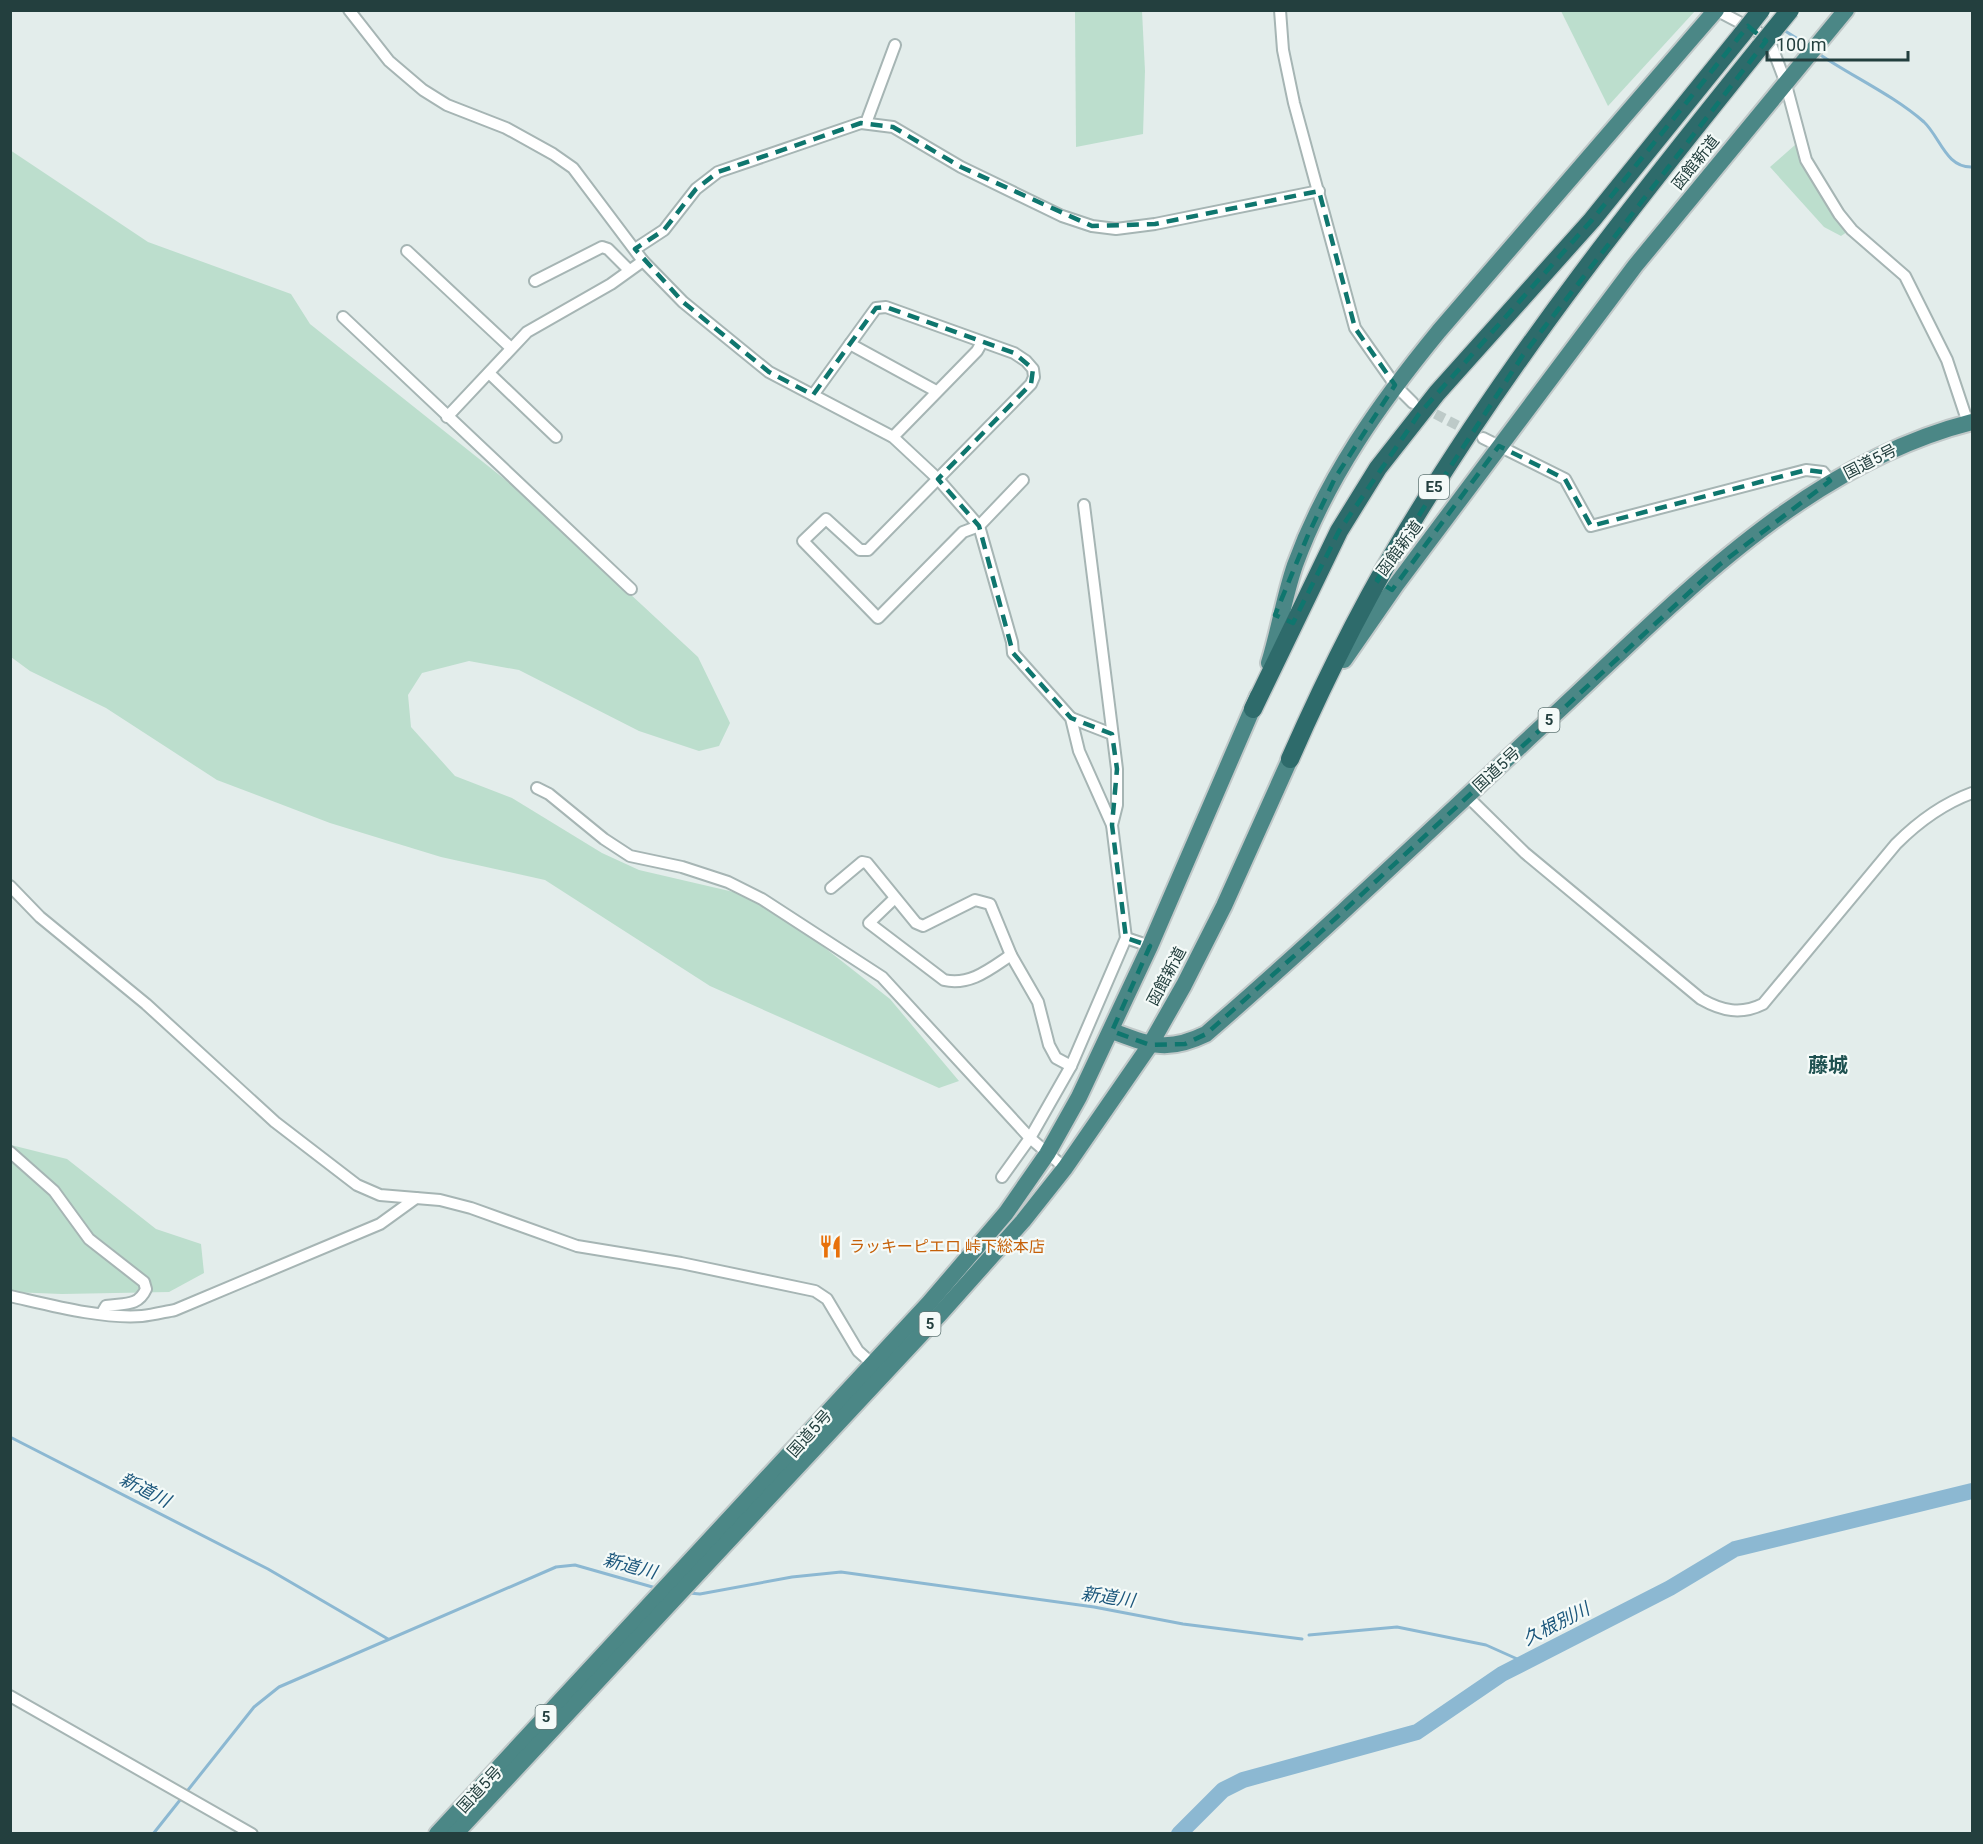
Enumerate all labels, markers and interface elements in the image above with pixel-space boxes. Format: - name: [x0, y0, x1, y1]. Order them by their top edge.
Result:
- scale bar: [1767, 24, 1908, 62]
- text: 100 m: [1776, 34, 1827, 55]
- street label: 函館新道: [1668, 131, 1723, 193]
- street label: 国道5号: [1841, 440, 1900, 483]
- road number: E5: [1419, 475, 1449, 499]
- street label: 函館新道: [1373, 517, 1426, 580]
- road number: 5: [1538, 708, 1560, 732]
- street label: 国道5号: [1469, 743, 1524, 796]
- street label: 函館新道: [1143, 944, 1190, 1009]
- district label: 藤城: [1808, 1053, 1848, 1077]
- restaurant icon: ラッキーピエロ 峠下総本店: [818, 1233, 844, 1259]
- place label: ラッキーピエロ 峠下総本店: [849, 1237, 1045, 1256]
- road number: 5: [920, 1312, 940, 1336]
- street label: 国道5号: [783, 1406, 836, 1461]
- water label: 新道川: [116, 1468, 176, 1512]
- water label: 新道川: [601, 1548, 661, 1583]
- water label: 新道川: [1080, 1582, 1138, 1611]
- water label: 久根別川: [1519, 1597, 1594, 1649]
- road number: 5: [536, 1705, 556, 1729]
- street label: 国道5号: [453, 1762, 506, 1817]

